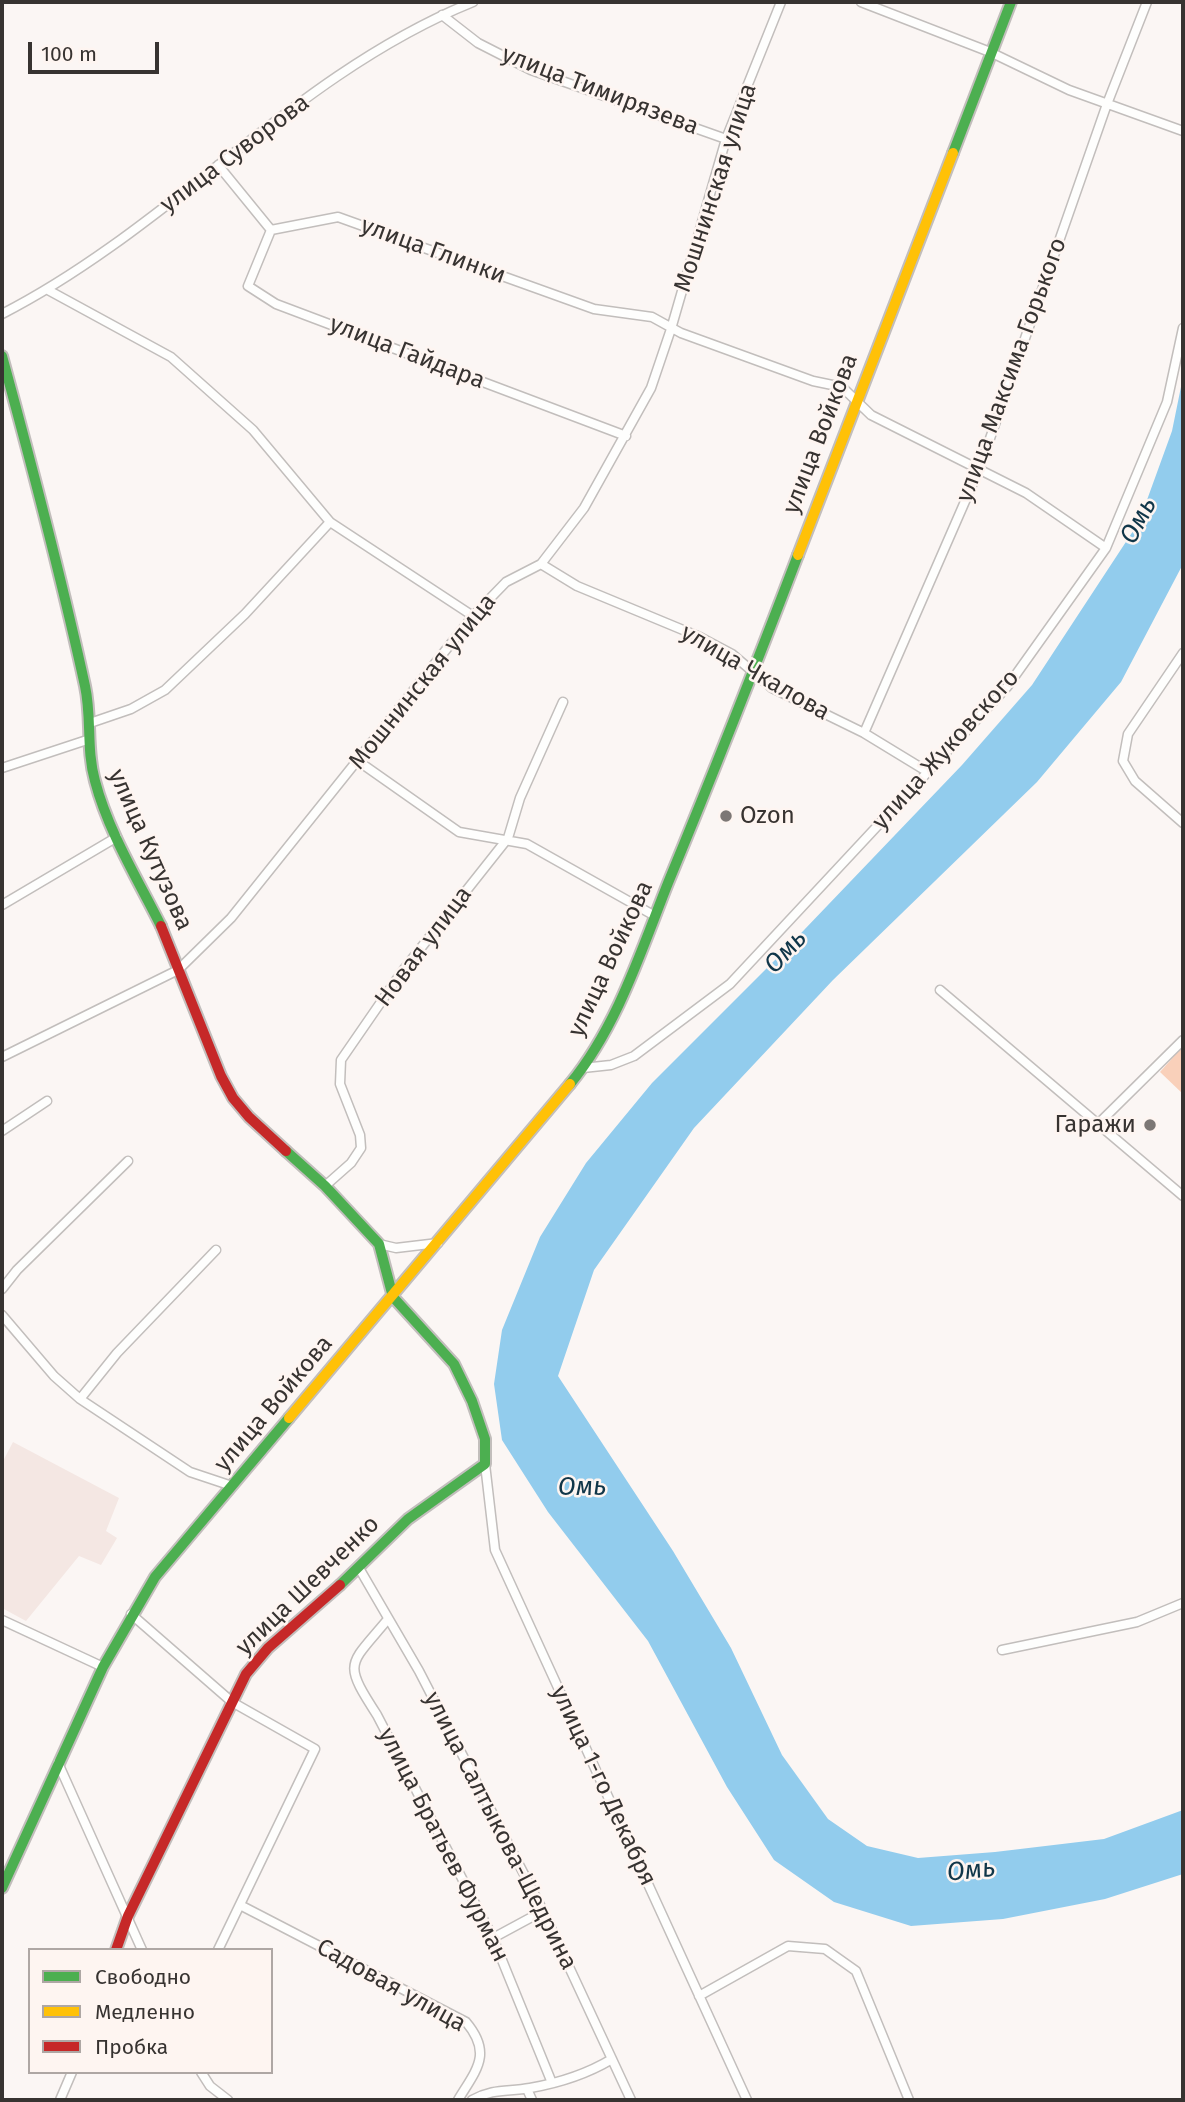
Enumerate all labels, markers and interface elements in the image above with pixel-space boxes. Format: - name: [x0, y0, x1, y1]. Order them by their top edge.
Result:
- scale bar: [32, 28, 163, 72]
- street label: улица Тимирязева: [498, 40, 702, 142]
- text: 100 m: [41, 41, 97, 67]
- street label: Мошнинская улица: [669, 80, 763, 296]
- street label: улица Суворова: [155, 89, 315, 219]
- street label: улица Глинки: [357, 211, 509, 291]
- street label: улица Максима Горького: [951, 234, 1073, 506]
- street label: улица Гайдара: [325, 310, 489, 396]
- street label: улица Войкова: [777, 350, 865, 518]
- water label: Омь: [1114, 492, 1164, 550]
- street label: Мошнинская улица: [343, 588, 503, 776]
- street label: улица Чкалова: [675, 619, 835, 727]
- street label: улица Жуковского: [866, 664, 1026, 836]
- street label: улица Кутузова: [102, 765, 198, 935]
- place label: Ozon: [740, 802, 795, 830]
- marker: Ozon: [718, 808, 734, 824]
- street label: улица Войкова: [562, 876, 660, 1042]
- street label: Новая улица: [369, 881, 479, 1013]
- water label: Омь: [758, 924, 814, 980]
- place label: Гаражи: [1054, 1111, 1136, 1139]
- marker: Гаражи: [1142, 1117, 1158, 1133]
- street label: улица Войкова: [209, 1330, 339, 1478]
- water label: Омь: [558, 1472, 606, 1504]
- street label: улица Шевченко: [230, 1510, 386, 1662]
- street label: улица 1-го Декабря: [544, 1681, 662, 1891]
- street label: улица Салтыкова-Щедрина: [417, 1687, 583, 1975]
- street label: улица Братьев Фурман: [371, 1723, 515, 1967]
- water label: Омь: [945, 1853, 997, 1889]
- street label: Садовая улица: [311, 1933, 471, 2039]
- legend: [28, 1948, 273, 2074]
- text: Свободно: [95, 1964, 191, 1990]
- text: Медленно: [95, 1999, 195, 2025]
- text: Пробка: [95, 2034, 168, 2060]

